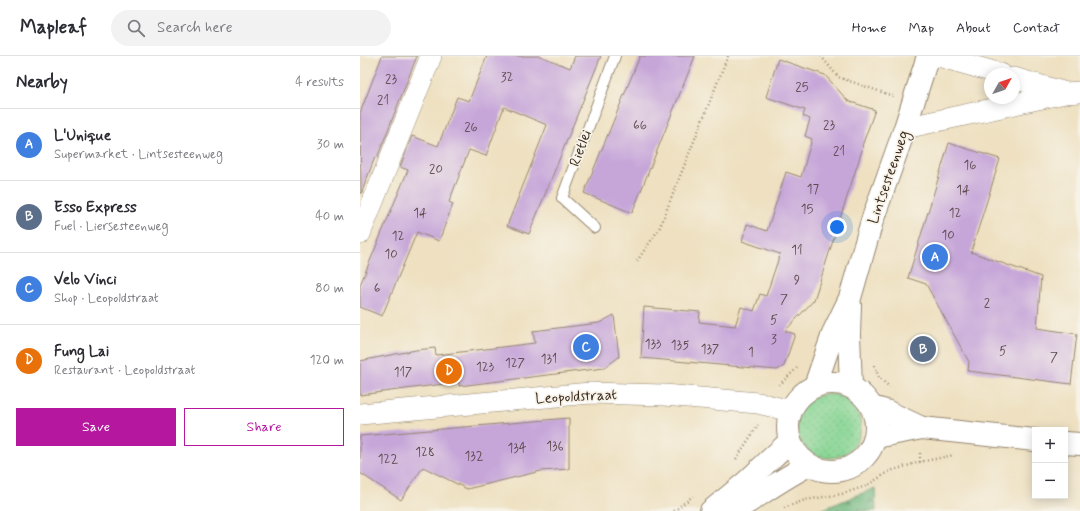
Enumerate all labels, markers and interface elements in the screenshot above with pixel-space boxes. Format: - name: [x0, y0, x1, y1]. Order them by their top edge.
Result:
- search box: [111, 10, 391, 46]
- text: Mapleaf: [20, 15, 87, 40]
- icon: search: [125, 17, 147, 39]
- text: Search here: [157, 18, 233, 38]
- text: Home: [852, 19, 886, 37]
- text: Map: [908, 19, 934, 37]
- text: About: [956, 19, 991, 37]
- text: Contact: [1013, 19, 1060, 37]
- north arrow: [984, 68, 1020, 104]
- house number: 32: [501, 69, 514, 86]
- text: Nearby: [16, 71, 68, 93]
- house number: 23: [385, 71, 397, 88]
- text: 4 results: [295, 74, 344, 91]
- house number: 25: [795, 79, 809, 96]
- house number: 21: [377, 92, 389, 109]
- house number: 66: [633, 117, 647, 134]
- house number: 23: [823, 117, 835, 134]
- house number: 26: [464, 119, 478, 136]
- text: L'Unique: [54, 126, 111, 146]
- street label: Rietlei: [565, 127, 597, 170]
- street label: Lintsesteenweg: [864, 128, 915, 227]
- text: A: [25, 136, 33, 153]
- text: 30 m: [317, 136, 344, 153]
- house number: 21: [833, 143, 845, 160]
- text: Supermarket · Lintsesteenweg: [54, 146, 223, 163]
- house number: 16: [963, 157, 977, 174]
- house number: 20: [429, 161, 443, 178]
- house number: 17: [807, 181, 820, 198]
- house number: 14: [956, 182, 970, 199]
- text: Esso Express: [54, 198, 137, 218]
- house number: 15: [801, 201, 813, 218]
- house number: 14: [413, 205, 427, 222]
- house number: 12: [949, 205, 961, 222]
- text: B: [25, 208, 33, 225]
- text: 40 m: [315, 208, 344, 225]
- your location: [827, 217, 847, 237]
- text: Fuel · Liersesteenweg: [54, 218, 168, 235]
- house number: 10: [941, 227, 955, 244]
- house number: 12: [392, 228, 404, 245]
- house number: 11: [791, 242, 803, 259]
- pin: A: [922, 242, 948, 272]
- house number: 10: [384, 246, 398, 263]
- text: Velo Vinci: [54, 270, 117, 290]
- house number: 9: [794, 272, 800, 289]
- text: C: [24, 280, 34, 297]
- text: 80 m: [315, 280, 344, 297]
- house number: 6: [374, 280, 381, 297]
- text: Shop · Leopoldstraat: [54, 290, 159, 307]
- house number: 7: [780, 291, 788, 308]
- house number: 2: [984, 295, 991, 312]
- house number: 5: [770, 312, 778, 329]
- house number: 3: [771, 331, 777, 348]
- pin: C: [573, 332, 599, 362]
- pin: B: [910, 334, 936, 364]
- house number: 133: [645, 336, 662, 353]
- house number: 135: [671, 337, 689, 354]
- house number: 137: [701, 341, 719, 358]
- text: Fung Lai: [54, 342, 109, 362]
- house number: 5: [999, 343, 1007, 360]
- house number: 1: [748, 344, 754, 361]
- house number: 7: [1050, 349, 1058, 366]
- house number: 131: [541, 351, 557, 368]
- text: D: [25, 352, 33, 369]
- text: 120 m: [310, 352, 344, 369]
- house number: 127: [505, 355, 525, 372]
- pin: D: [436, 356, 462, 386]
- house number: 123: [476, 359, 495, 376]
- text: Restaurant · Leopoldstraat: [54, 362, 195, 379]
- house number: 117: [394, 364, 412, 381]
- street label: Leopoldstraat: [535, 385, 618, 409]
- button: Save: [16, 408, 176, 446]
- button: Share: [184, 408, 344, 446]
- map controls: [1032, 427, 1068, 499]
- button: +: [1032, 427, 1068, 463]
- house number: 136: [546, 438, 564, 455]
- house number: 134: [508, 440, 527, 457]
- house number: 128: [415, 444, 435, 461]
- house number: 132: [464, 448, 484, 465]
- house number: 122: [378, 451, 398, 468]
- button: −: [1032, 463, 1068, 499]

